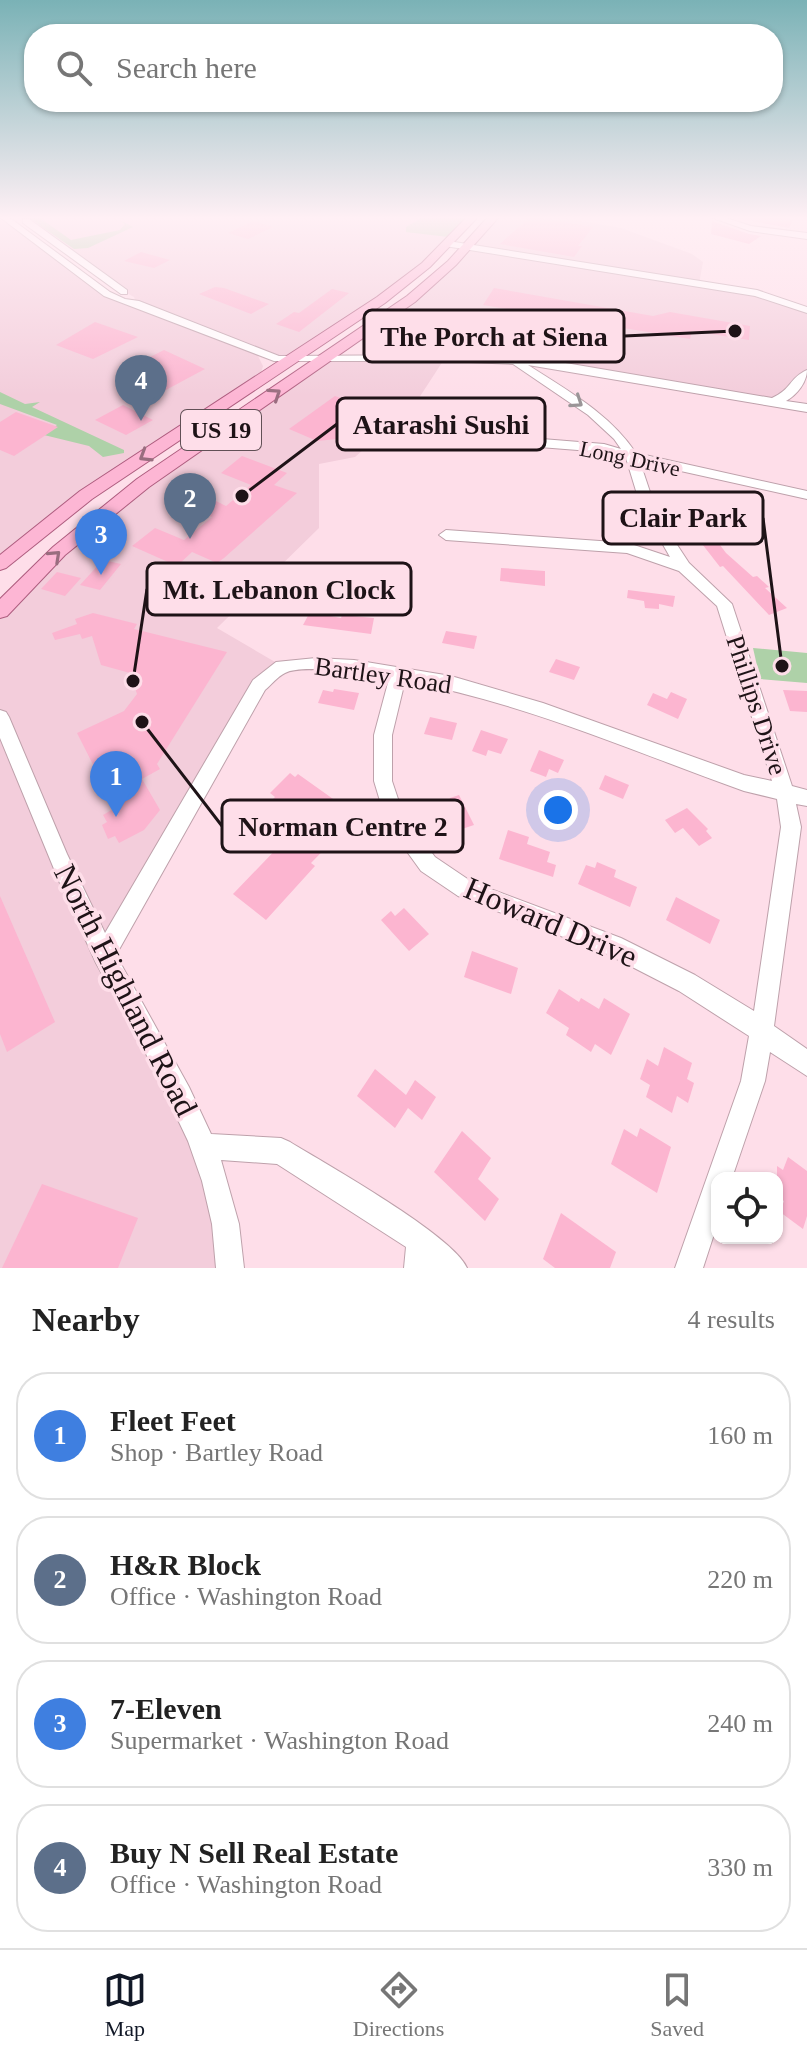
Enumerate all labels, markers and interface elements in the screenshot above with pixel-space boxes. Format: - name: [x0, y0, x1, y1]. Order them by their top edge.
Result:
- search box: [24, 24, 783, 112]
- icon: search: [52, 46, 96, 90]
- text: Search here: [116, 51, 257, 84]
- callout: The Porch at Siena: [364, 310, 624, 362]
- text: The Porch at Siena: [380, 321, 608, 352]
- pin: 4: [115, 355, 167, 421]
- one-way arrow: [266, 389, 280, 404]
- one-way arrow: [569, 392, 583, 407]
- callout: Atarashi Sushi: [337, 398, 545, 450]
- text: Atarashi Sushi: [353, 409, 530, 440]
- road number: US 19: [181, 410, 261, 450]
- street label: Long Drive: [577, 436, 682, 481]
- one-way arrow: [140, 446, 154, 461]
- pin: 2: [164, 473, 216, 539]
- callout: Clair Park: [603, 492, 763, 544]
- text: Clair Park: [619, 502, 747, 533]
- pin: 3: [75, 509, 127, 575]
- one-way arrow: [46, 550, 60, 565]
- callout: Mt. Lebanon Clock: [147, 563, 411, 615]
- text: Mt. Lebanon Clock: [163, 574, 396, 605]
- street label: Phillips Drive: [720, 632, 793, 779]
- street label: Bartley Road: [313, 652, 453, 699]
- pin: 1: [90, 751, 142, 817]
- your location: [538, 790, 578, 830]
- callout: Norman Centre 2: [222, 800, 463, 852]
- text: Norman Centre 2: [238, 811, 448, 842]
- street label: North Highland Road: [47, 858, 205, 1122]
- street label: Howard Drive: [459, 869, 643, 975]
- map controls: [711, 1172, 783, 1244]
- button: locate: [711, 1172, 783, 1244]
- text: Nearby: [32, 1301, 140, 1338]
- text: 4 results: [688, 1305, 775, 1334]
- text: Fleet Feet: [110, 1404, 236, 1437]
- text: 1: [54, 1421, 67, 1450]
- text: 160 m: [707, 1421, 773, 1450]
- text: Shop · Bartley Road: [110, 1438, 323, 1467]
- text: H&R Block: [110, 1548, 261, 1581]
- text: 2: [54, 1565, 67, 1594]
- text: 220 m: [707, 1565, 773, 1594]
- text: Office · Washington Road: [110, 1582, 382, 1611]
- text: 7-Eleven: [110, 1692, 222, 1725]
- text: 3: [54, 1709, 67, 1738]
- text: 240 m: [707, 1709, 773, 1738]
- text: Supermarket · Washington Road: [110, 1726, 449, 1755]
- text: Buy N Sell Real Estate: [110, 1836, 398, 1869]
- text: 4: [54, 1853, 67, 1882]
- text: 330 m: [707, 1853, 773, 1882]
- text: Office · Washington Road: [110, 1870, 382, 1899]
- tab: Map: [103, 1968, 147, 2042]
- tab: Directions: [353, 1968, 444, 2042]
- tab: Saved: [650, 1968, 704, 2042]

